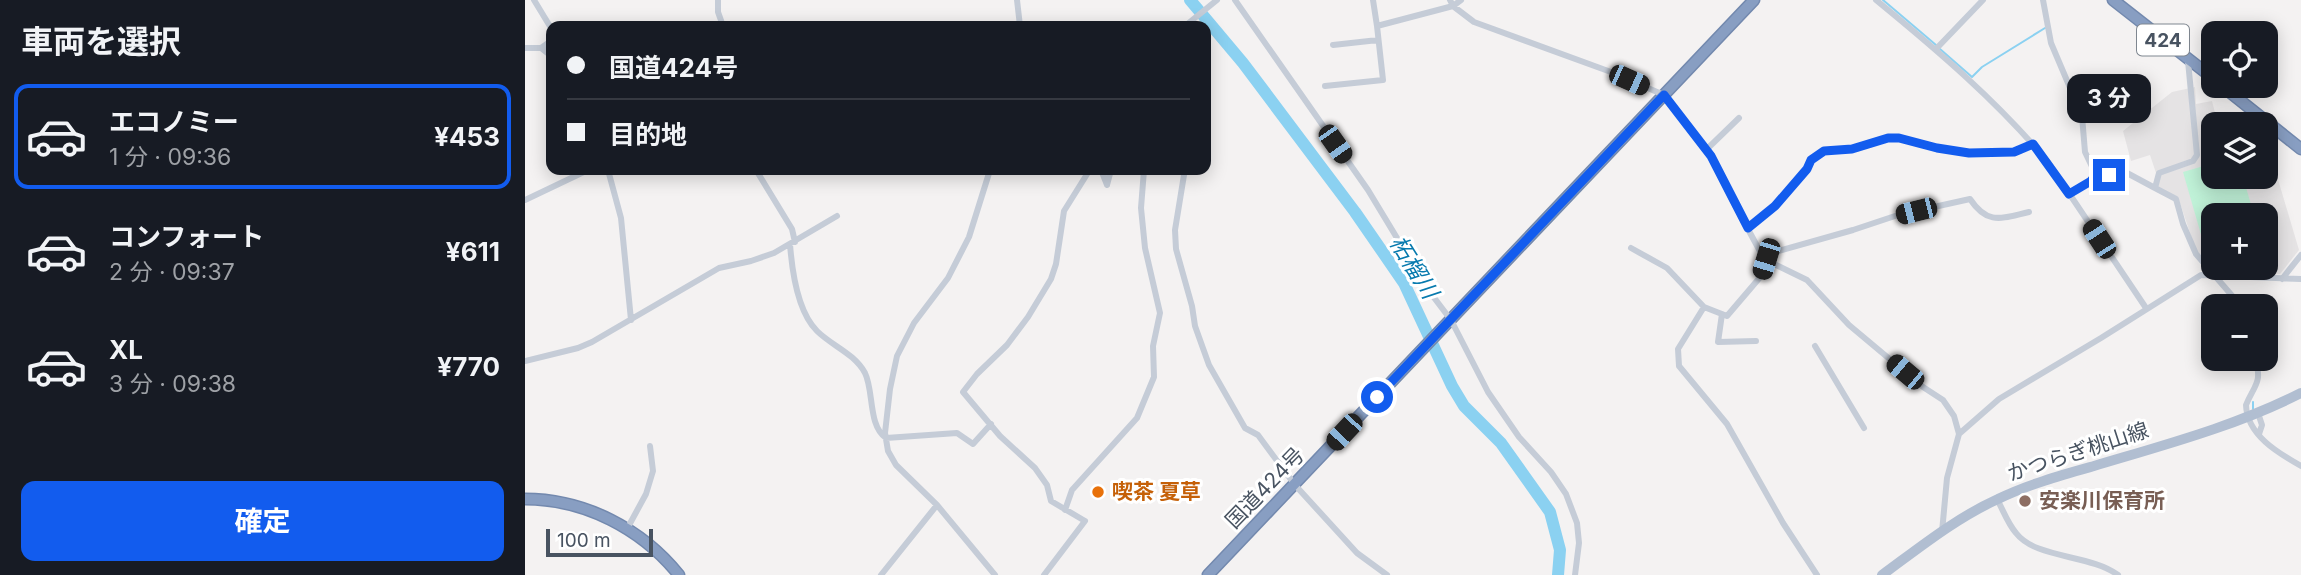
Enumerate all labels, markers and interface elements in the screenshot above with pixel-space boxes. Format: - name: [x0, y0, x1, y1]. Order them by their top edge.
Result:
- map controls: [2201, 21, 2278, 371]
- button: locate: [2201, 21, 2278, 98]
- text: 車両を選択: [21, 22, 181, 61]
- road number: 424: [2137, 24, 2189, 56]
- text: 国道424号: [609, 52, 738, 83]
- car: [1606, 62, 1653, 98]
- callout: 3 分: [2067, 74, 2151, 122]
- text: 3 分: [2087, 84, 2131, 112]
- icon: car: [25, 105, 88, 168]
- text: エコノミー: [109, 106, 239, 137]
- button: layers: [2201, 112, 2278, 189]
- text: 目的地: [609, 119, 687, 150]
- text: ¥453: [434, 121, 500, 152]
- car: [1315, 121, 1356, 167]
- text: 1 分 · 09:36: [109, 143, 231, 171]
- route end: [2093, 159, 2125, 191]
- car: [1894, 196, 1939, 226]
- button: +: [2201, 203, 2278, 280]
- car: [2079, 216, 2120, 262]
- icon: car: [25, 220, 88, 283]
- text: コンフォート: [109, 221, 264, 252]
- water label: 柘榴川: [1384, 230, 1446, 306]
- text: ¥611: [446, 236, 500, 267]
- car: [1750, 236, 1783, 282]
- text: 2 分 · 09:37: [109, 258, 235, 286]
- button: −: [2201, 294, 2278, 371]
- text: XL: [109, 334, 143, 365]
- icon: car: [25, 335, 88, 398]
- car: [1883, 350, 1928, 394]
- text: ¥770: [437, 351, 500, 382]
- text: 3 分 · 09:38: [109, 370, 236, 398]
- route start: [1361, 381, 1393, 413]
- car: [1322, 409, 1367, 455]
- street label: かつらぎ桃山線: [2004, 417, 2152, 486]
- street label: 国道424号: [1220, 442, 1309, 533]
- place label: 喫茶 夏草: [1112, 479, 1201, 504]
- button: 確定: [21, 481, 504, 561]
- marker: 喫茶 夏草: [1090, 484, 1106, 500]
- place label: 安楽川保育所: [2039, 488, 2165, 513]
- marker: 安楽川保育所: [2017, 493, 2033, 509]
- scale bar: [546, 526, 653, 558]
- text: 100 m: [557, 529, 611, 552]

